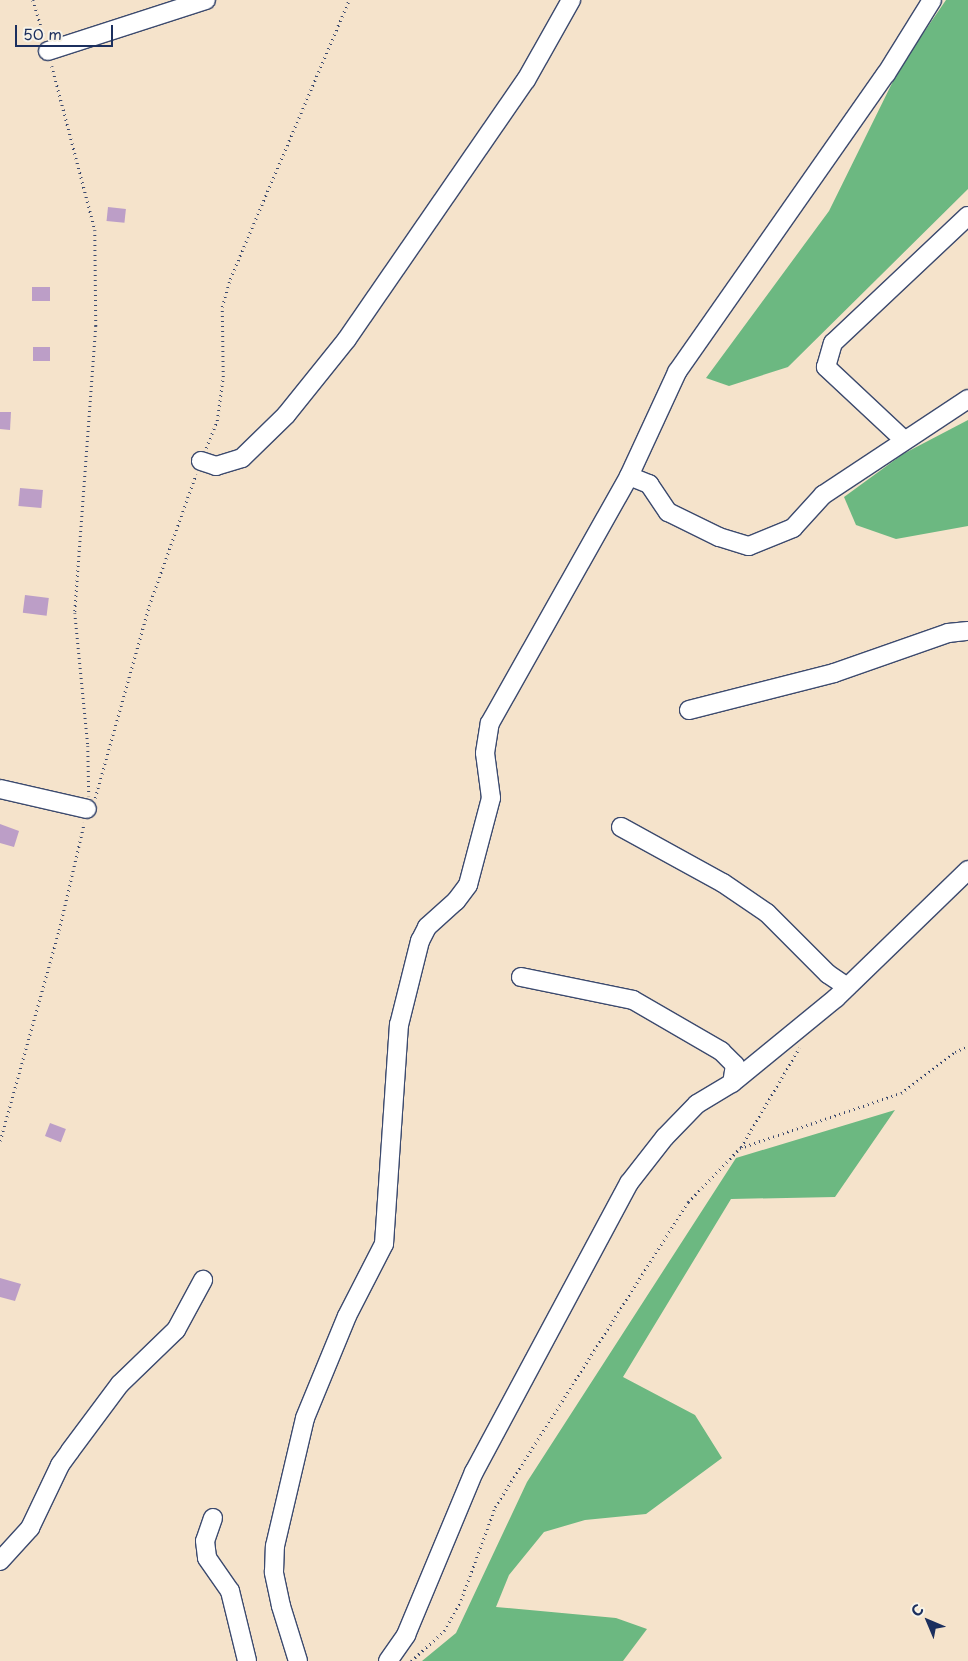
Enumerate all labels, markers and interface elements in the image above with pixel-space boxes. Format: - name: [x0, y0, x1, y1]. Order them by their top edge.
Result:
- scale bar: [18, 15, 115, 47]
- text: 50 m: [23, 22, 62, 45]
- north arrow: [903, 1596, 953, 1646]
- text: С: [906, 1599, 928, 1621]

